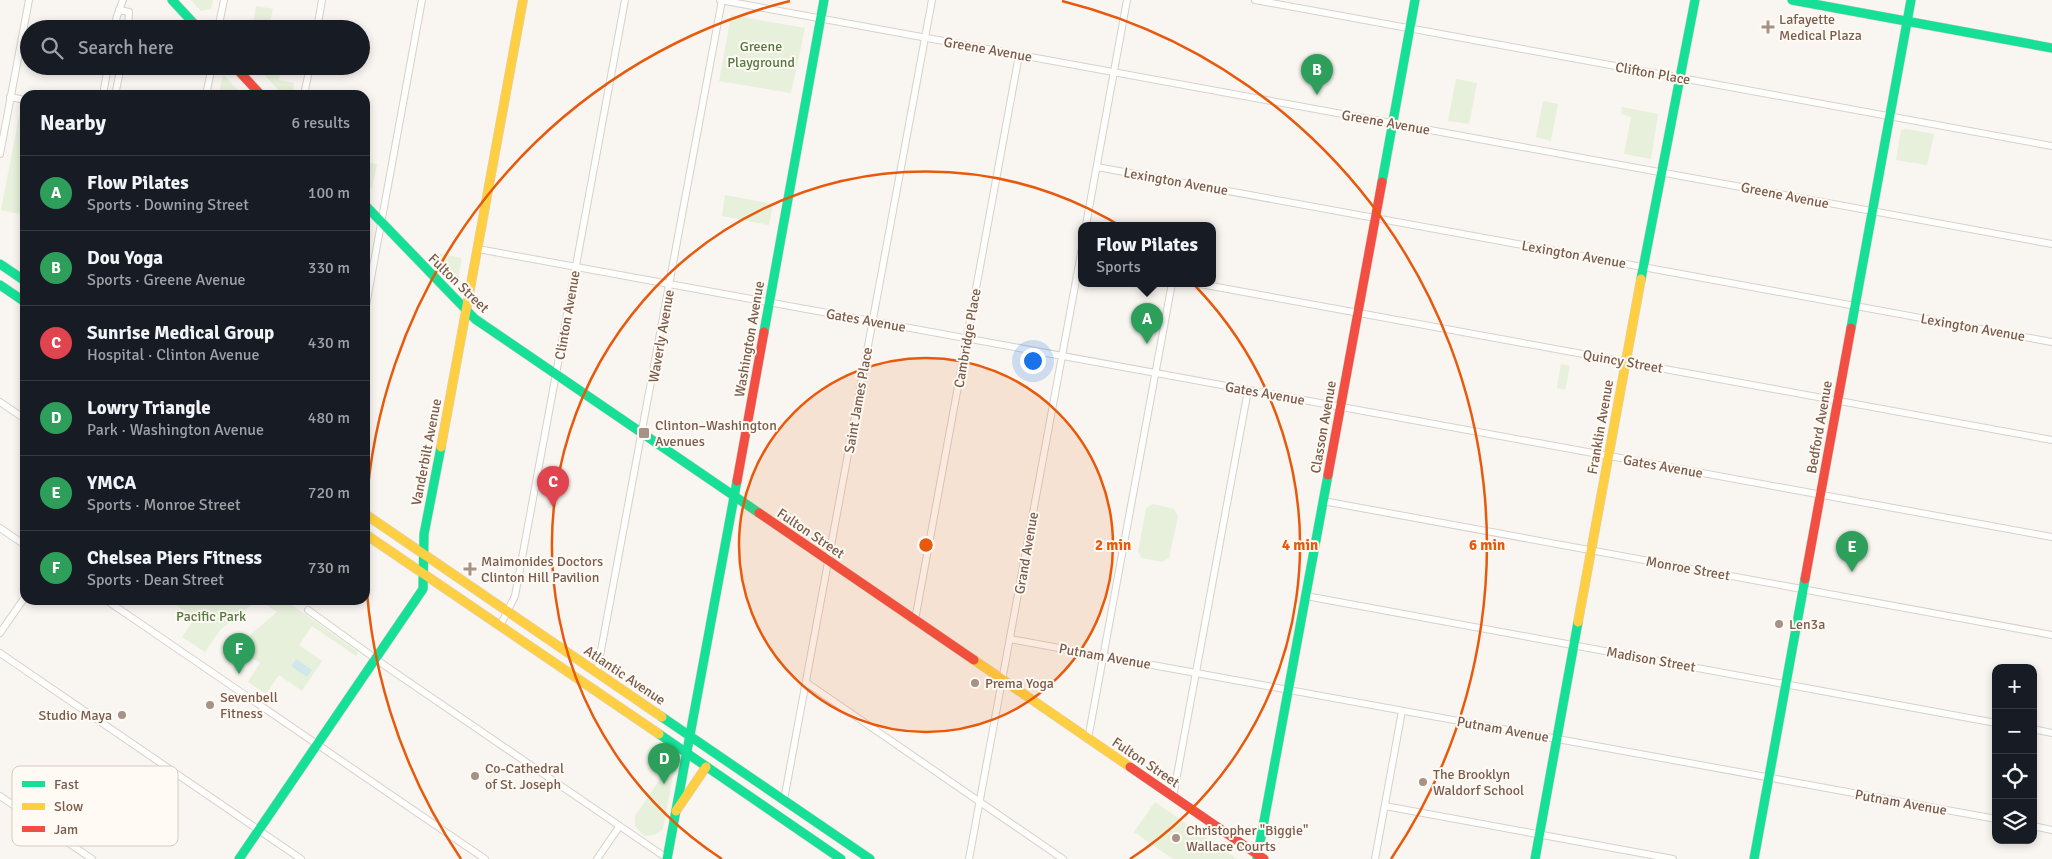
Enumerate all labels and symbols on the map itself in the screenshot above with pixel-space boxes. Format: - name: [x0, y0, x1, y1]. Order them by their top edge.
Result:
- place label: Lafayette Medical Plaza: [1779, 11, 1862, 44]
- marker: Lafayette Medical Plaza: [1761, 20, 1775, 34]
- street label: Greene Avenue: [942, 33, 1033, 66]
- park label: Greene Playground: [727, 38, 795, 71]
- pin: B: [1301, 54, 1333, 95]
- street label: Clifton Place: [1614, 59, 1692, 88]
- street label: Greene Avenue: [1340, 106, 1431, 139]
- street label: Lexington Avenue: [1122, 164, 1230, 199]
- street label: Greene Avenue: [1739, 179, 1830, 212]
- street label: Lexington Avenue: [1520, 237, 1628, 272]
- street label: Fulton Street: [425, 250, 493, 317]
- street label: Clinton Avenue: [551, 269, 584, 361]
- street label: Washington Avenue: [731, 280, 768, 398]
- street label: Cambridge Place: [950, 287, 985, 389]
- street label: Waverly Avenue: [645, 288, 678, 384]
- pin: A: [1131, 303, 1163, 344]
- street label: Gates Avenue: [825, 305, 907, 336]
- street label: Lexington Avenue: [1919, 310, 2027, 345]
- street label: Saint James Place: [841, 346, 876, 454]
- street label: Quincy Street: [1582, 346, 1664, 377]
- your location: [1020, 348, 1046, 374]
- street label: Gates Avenue: [1224, 378, 1306, 409]
- street label: Franklin Avenue: [1584, 378, 1617, 476]
- street label: Classon Avenue: [1307, 379, 1340, 475]
- street label: Bedford Avenue: [1803, 379, 1836, 475]
- street label: Vanderbilt Avenue: [408, 397, 445, 507]
- place label: Clinton–Washington Avenues: [655, 417, 777, 450]
- marker: Clinton–Washington Avenues: [637, 426, 651, 440]
- street label: Gates Avenue: [1622, 451, 1704, 482]
- pin: C: [537, 466, 569, 507]
- street label: Fulton Street: [774, 505, 848, 562]
- street label: Grand Avenue: [1011, 511, 1042, 595]
- pin: E: [1836, 531, 1868, 572]
- centre of rings: [917, 536, 935, 554]
- text: 2 min: [1095, 536, 1131, 554]
- text: 4 min: [1282, 536, 1318, 554]
- text: 6 min: [1469, 536, 1505, 554]
- place label: Maimonides Doctors Clinton Hill Pavilion: [481, 553, 603, 586]
- street label: Monroe Street: [1645, 553, 1731, 584]
- marker: Maimonides Doctors Clinton Hill Pavilion: [463, 562, 477, 576]
- park label: Pacific Park: [176, 608, 246, 625]
- place label: Len3a: [1789, 616, 1825, 633]
- marker: Len3a: [1773, 618, 1785, 630]
- pin: F: [223, 633, 255, 674]
- street label: Putnam Avenue: [1058, 640, 1152, 673]
- street label: Atlantic Avenue: [581, 642, 669, 709]
- street label: Madison Street: [1605, 643, 1697, 676]
- place label: Prema Yoga: [985, 675, 1054, 692]
- marker: Prema Yoga: [969, 677, 981, 689]
- place label: Sevenbell Fitness: [220, 689, 278, 722]
- marker: Sevenbell Fitness: [204, 699, 216, 711]
- place label: Studio Maya: [38, 707, 112, 724]
- marker: Studio Maya: [116, 709, 128, 721]
- street label: Putnam Avenue: [1456, 713, 1550, 746]
- street label: Fulton Street: [1109, 734, 1183, 791]
- pin: D: [648, 743, 680, 784]
- place label: Co-Cathedral of St. Joseph: [485, 760, 564, 793]
- legend: [12, 766, 178, 846]
- place label: The Brooklyn Waldorf School: [1433, 766, 1524, 799]
- marker: Co-Cathedral of St. Joseph: [469, 770, 481, 782]
- text: Fast: [54, 776, 79, 793]
- marker: The Brooklyn Waldorf School: [1417, 776, 1429, 788]
- street label: Putnam Avenue: [1854, 786, 1948, 819]
- text: Slow: [54, 798, 83, 815]
- text: Jam: [54, 821, 78, 838]
- place label: Christopher "Biggie" Wallace Courts: [1186, 822, 1308, 855]
- marker: Christopher "Biggie" Wallace Courts: [1170, 832, 1182, 844]

